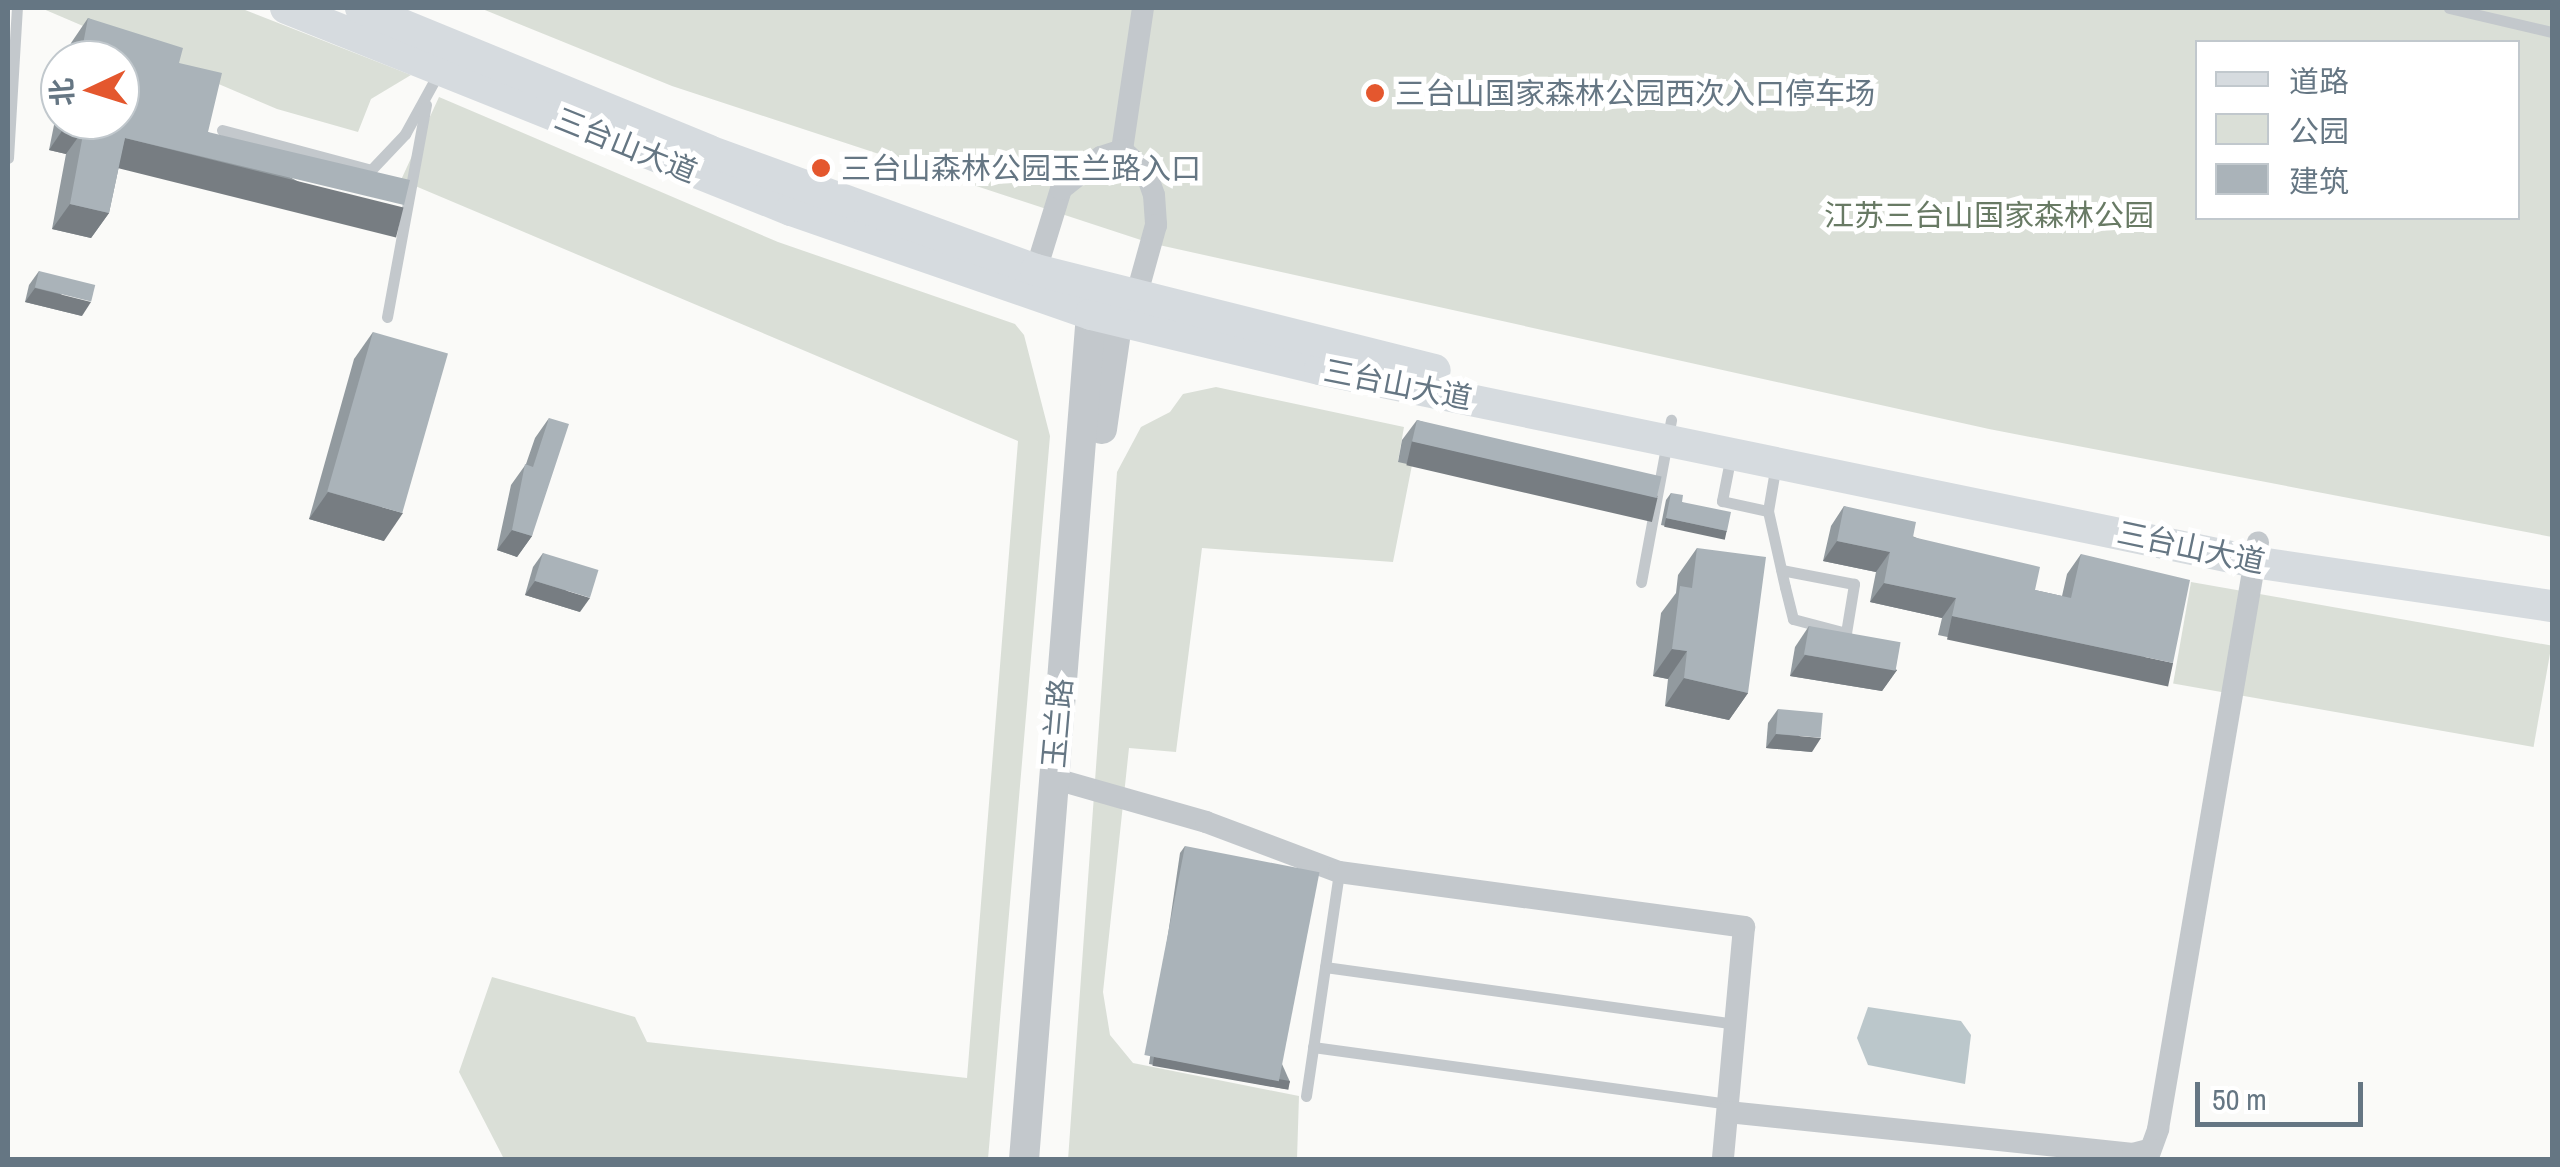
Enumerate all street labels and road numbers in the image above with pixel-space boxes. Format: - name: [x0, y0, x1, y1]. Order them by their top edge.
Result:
- street label: 三台山大道: [550, 100, 702, 190]
- street label: 三台山大道: [1321, 352, 1475, 416]
- street label: 三台山大道: [2114, 514, 2268, 580]
- street label: 玉兰路: [1035, 677, 1079, 769]

